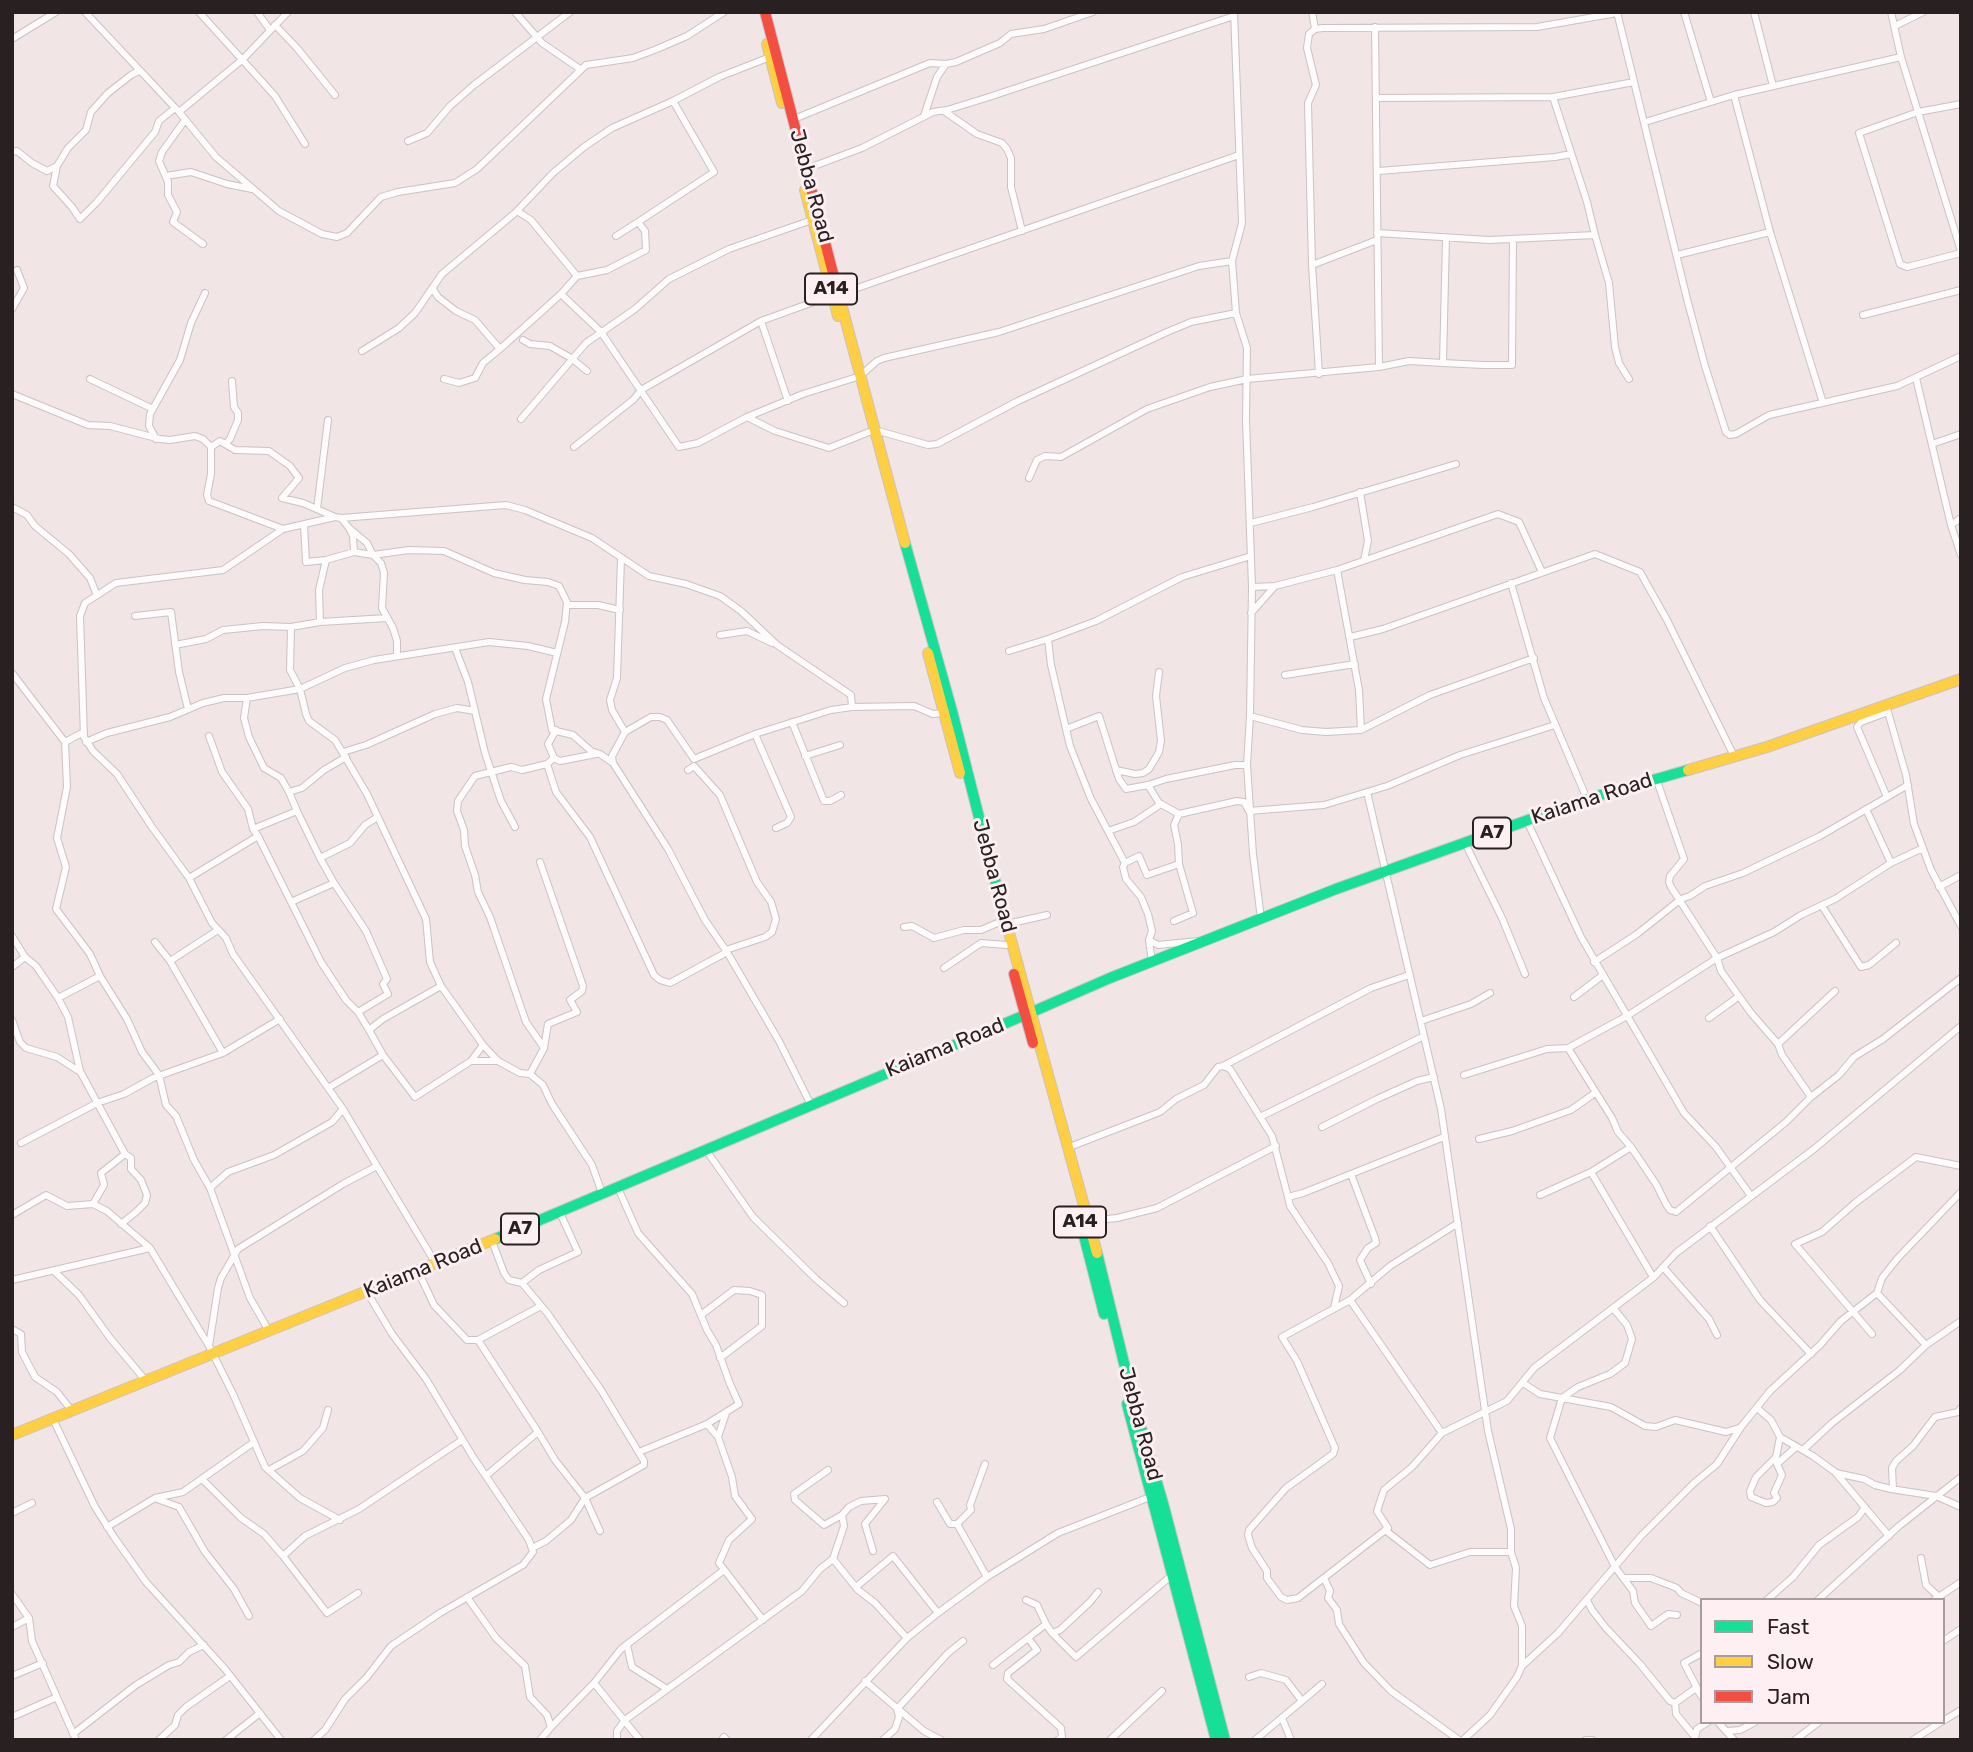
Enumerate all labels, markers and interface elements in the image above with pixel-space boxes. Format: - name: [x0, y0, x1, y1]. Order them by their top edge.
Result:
- street label: Jebba Road: [784, 126, 838, 246]
- road number: A14: [805, 274, 857, 304]
- street label: Kaiama Road: [1528, 768, 1656, 830]
- street label: Jebba Road: [967, 816, 1021, 936]
- road number: A7: [1473, 818, 1511, 848]
- street label: Kaiama Road: [882, 1013, 1008, 1083]
- road number: A14: [1054, 1206, 1106, 1238]
- road number: A7: [501, 1214, 539, 1245]
- street label: Kaiama Road: [360, 1234, 486, 1304]
- street label: Jebba Road: [1113, 1364, 1167, 1484]
- legend: [1700, 1598, 1945, 1724]
- text: Fast: [1767, 1614, 1809, 1639]
- text: Slow: [1767, 1649, 1814, 1674]
- text: Jam: [1767, 1684, 1811, 1709]

